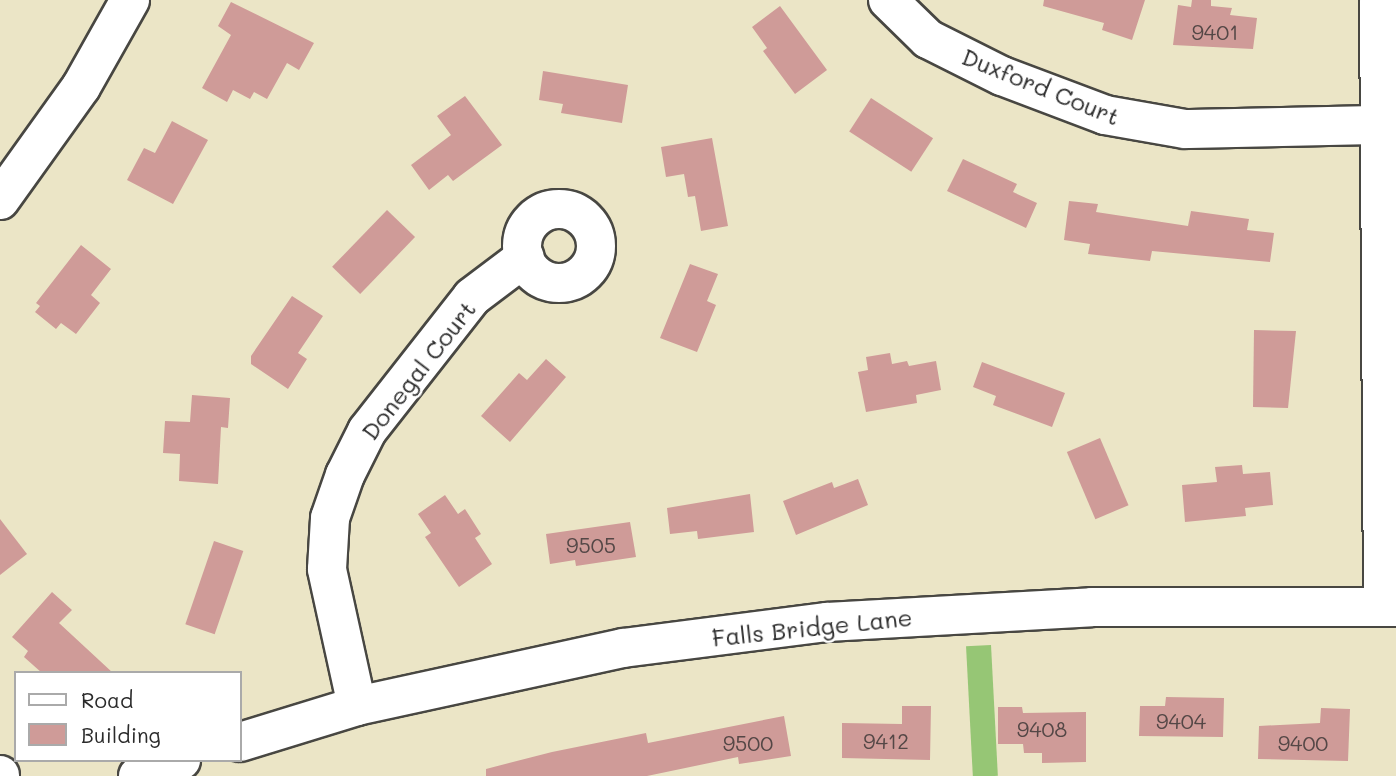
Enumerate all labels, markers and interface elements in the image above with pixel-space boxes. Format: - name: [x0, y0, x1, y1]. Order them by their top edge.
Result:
- house number: 9401: [1191, 19, 1239, 45]
- street label: Duxford Court: [958, 41, 1124, 131]
- street label: Donegal Court: [355, 295, 481, 445]
- house number: 9505: [566, 532, 616, 558]
- street label: Falls Bridge Lane: [710, 602, 914, 652]
- legend: [14, 671, 242, 762]
- text: Road: [81, 686, 133, 713]
- house number: 9404: [1156, 708, 1206, 734]
- house number: 9408: [1017, 716, 1067, 742]
- text: Building: [81, 721, 161, 748]
- house number: 9412: [863, 728, 909, 754]
- house number: 9500: [723, 730, 773, 756]
- house number: 9400: [1278, 730, 1328, 756]

